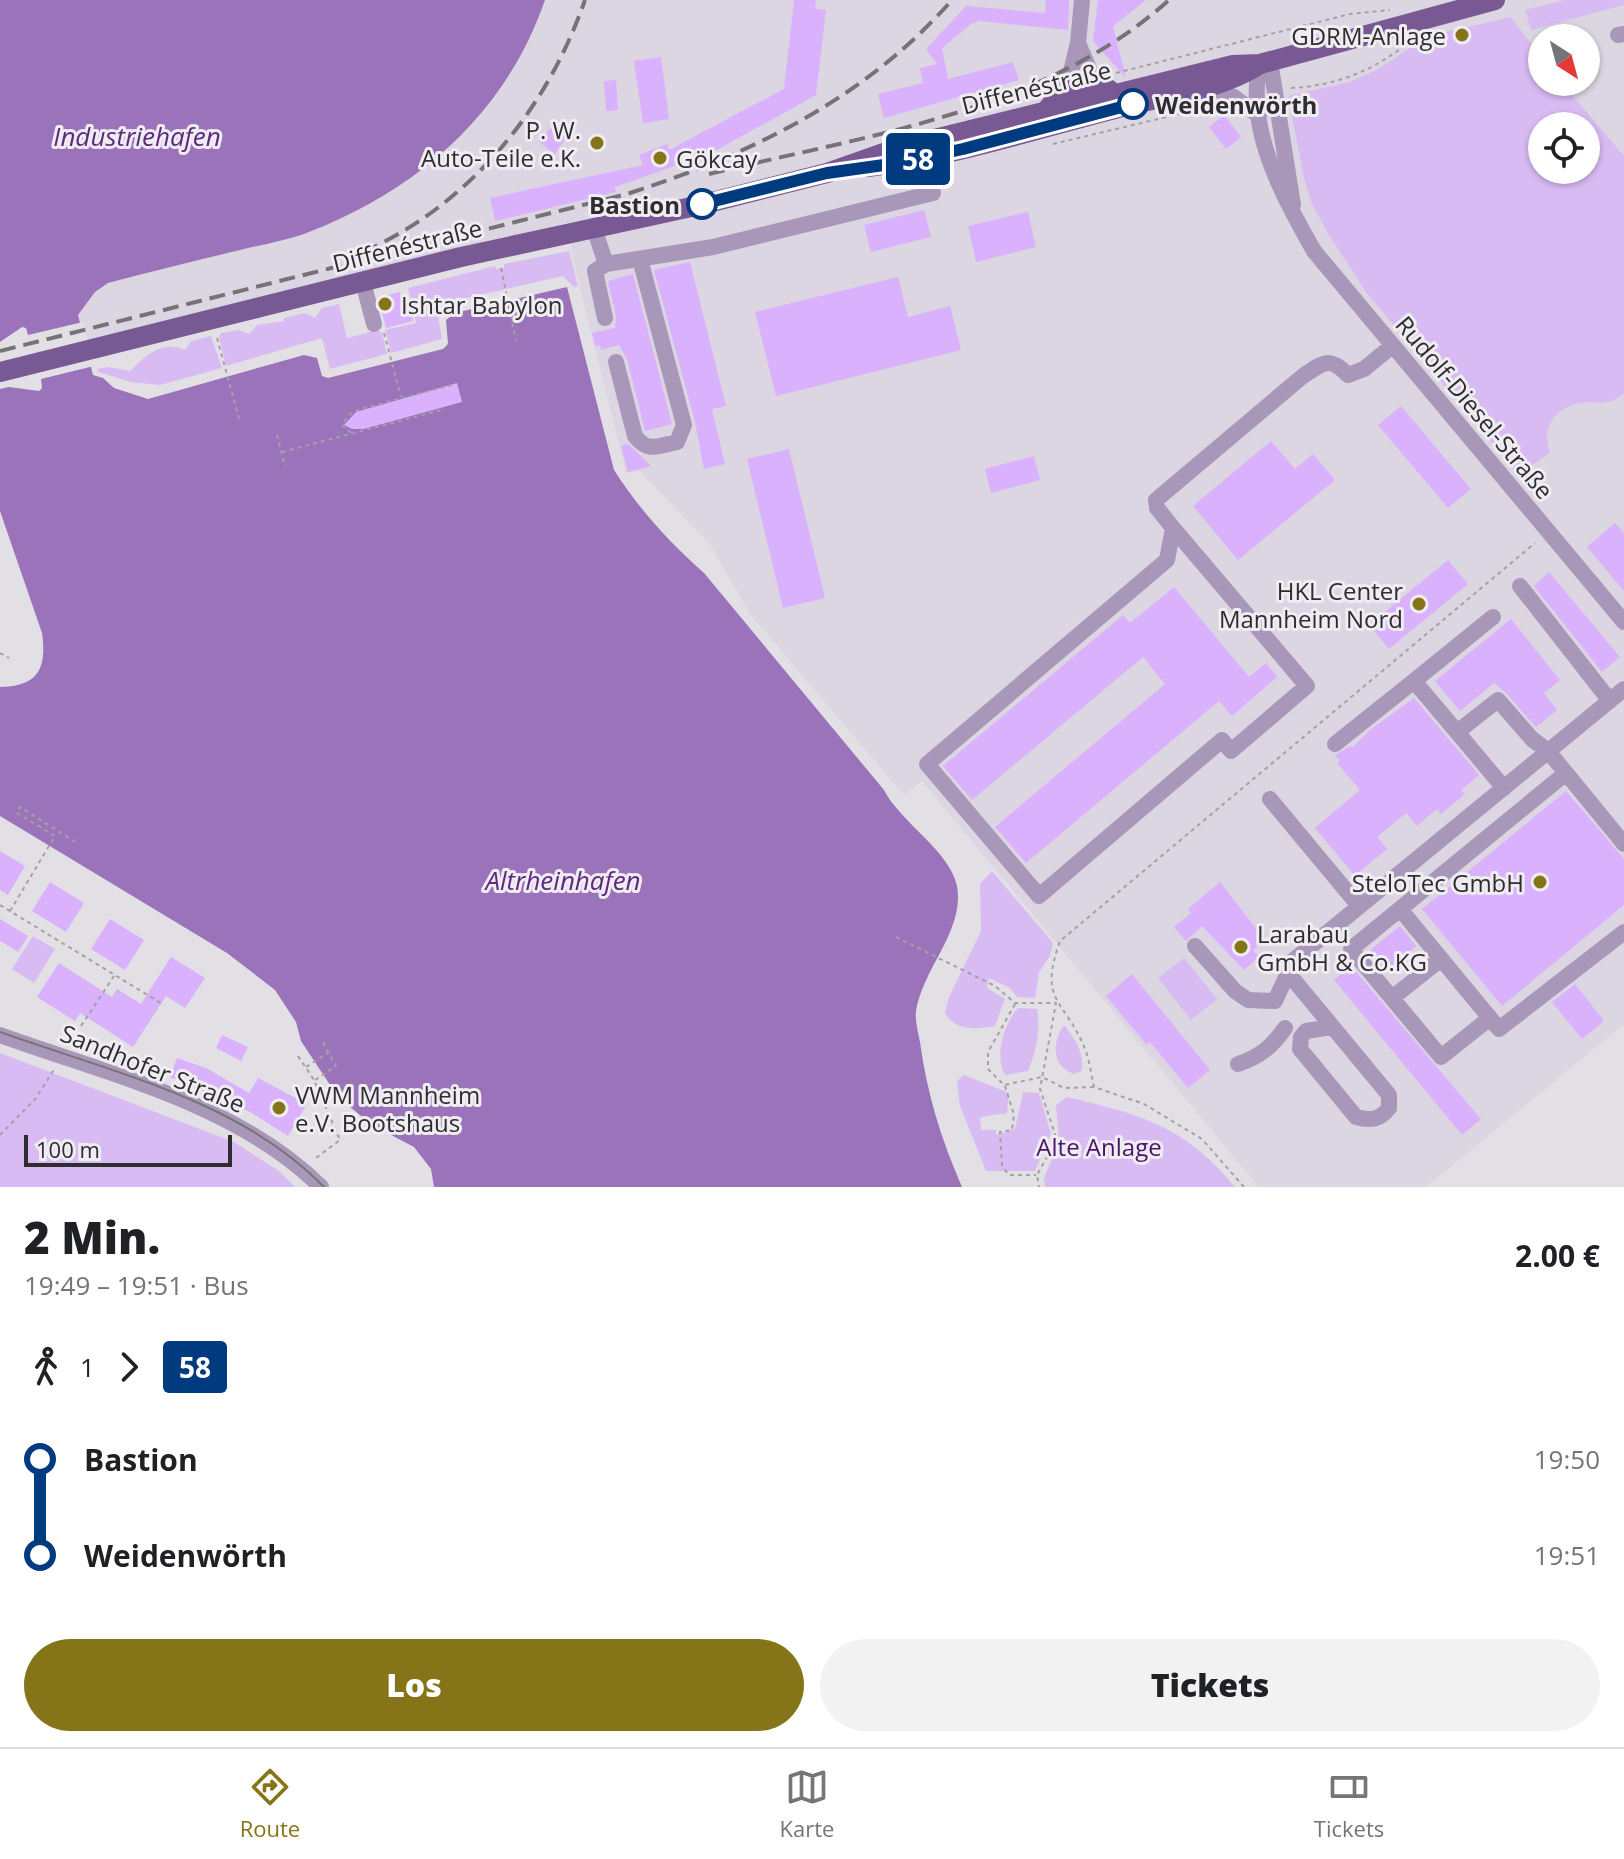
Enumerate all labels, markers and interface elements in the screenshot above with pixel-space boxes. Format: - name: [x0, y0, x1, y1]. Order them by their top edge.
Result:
- place label: GDRM-Anlage: [1291, 19, 1446, 52]
- north arrow: [1528, 24, 1600, 96]
- map controls: [1528, 24, 1600, 184]
- marker: GDRM-Anlage: [1453, 26, 1471, 44]
- street label: Diffenéstraße: [958, 53, 1114, 121]
- place label: Weidenwörth: [1155, 88, 1317, 121]
- marker: Weidenwörth: [1118, 89, 1148, 119]
- button: locate: [1528, 112, 1600, 184]
- place label: P. W. Auto-Teile e.K.: [421, 113, 581, 174]
- water label: Industriehafen: [53, 118, 221, 154]
- line badge: 58: [882, 133, 954, 185]
- marker: P. W. Auto-Teile e.K.: [588, 134, 606, 152]
- text: 58: [902, 140, 934, 178]
- place label: Gökcay: [676, 142, 758, 175]
- marker: Gökcay: [651, 149, 669, 167]
- place label: Bastion: [589, 188, 680, 221]
- marker: Bastion: [687, 189, 717, 219]
- street label: Diffenéstraße: [329, 211, 485, 279]
- place label: Ishtar Babylon: [401, 288, 563, 321]
- marker: Ishtar Babylon: [376, 295, 394, 313]
- street label: Rudolf-Diesel-Straße: [1389, 309, 1561, 505]
- place label: HKL Center Mannheim Nord: [1219, 574, 1403, 635]
- marker: HKL Center Mannheim Nord: [1410, 595, 1428, 613]
- water label: Altrheinhafen: [483, 862, 641, 898]
- place label: SteloTec GmbH: [1352, 866, 1524, 899]
- marker: SteloTec GmbH: [1531, 873, 1549, 891]
- place label: Larabau GmbH & Co.KG: [1257, 917, 1427, 978]
- marker: Larabau GmbH & Co.KG: [1232, 938, 1250, 956]
- street label: Sandhofer Straße: [56, 1016, 250, 1120]
- place label: VWM Mannheim e.V. Bootshaus: [295, 1078, 480, 1139]
- marker: VWM Mannheim e.V. Bootshaus: [270, 1099, 288, 1117]
- park label: Alte Anlage: [1036, 1130, 1162, 1163]
- scale bar: [24, 1131, 232, 1167]
- text: 100 m: [36, 1134, 100, 1164]
- text: 2 Min.: [24, 1207, 160, 1267]
- text: 2.00 €: [1515, 1235, 1600, 1276]
- text: 19:49 – 19:51 · Bus: [24, 1267, 249, 1303]
- icon: walk: [24, 1345, 68, 1389]
- icon: forward: [107, 1345, 151, 1389]
- text: 58: [179, 1348, 211, 1386]
- text: 1: [80, 1349, 95, 1385]
- text: Bastion: [84, 1439, 198, 1480]
- text: 19:50: [1534, 1441, 1600, 1477]
- text: Weidenwörth: [84, 1535, 287, 1576]
- text: 19:51: [1534, 1537, 1600, 1573]
- button: Los: [24, 1639, 804, 1731]
- button: Tickets: [820, 1639, 1600, 1731]
- tab: Route: [240, 1765, 300, 1843]
- tab: Karte: [780, 1765, 834, 1843]
- tab: Tickets: [1314, 1765, 1384, 1843]

